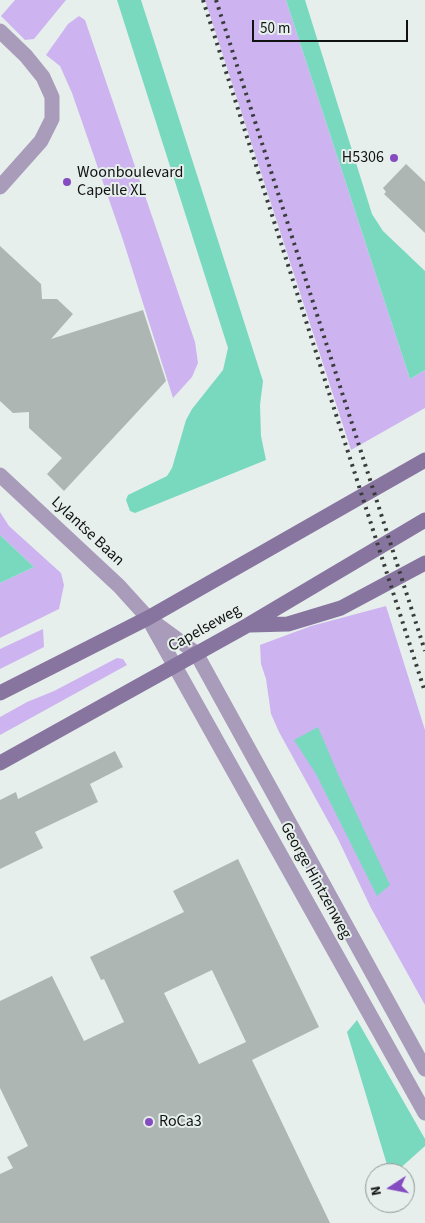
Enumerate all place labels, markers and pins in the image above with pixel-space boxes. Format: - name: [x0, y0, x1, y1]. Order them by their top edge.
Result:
- place label: H5306: [342, 148, 384, 168]
- marker: H5306: [388, 152, 400, 164]
- place label: Woonboulevard Capelle XL: [77, 163, 183, 201]
- marker: Woonboulevard Capelle XL: [61, 176, 73, 188]
- place label: RoCa3: [159, 1112, 202, 1132]
- marker: RoCa3: [143, 1116, 155, 1128]

